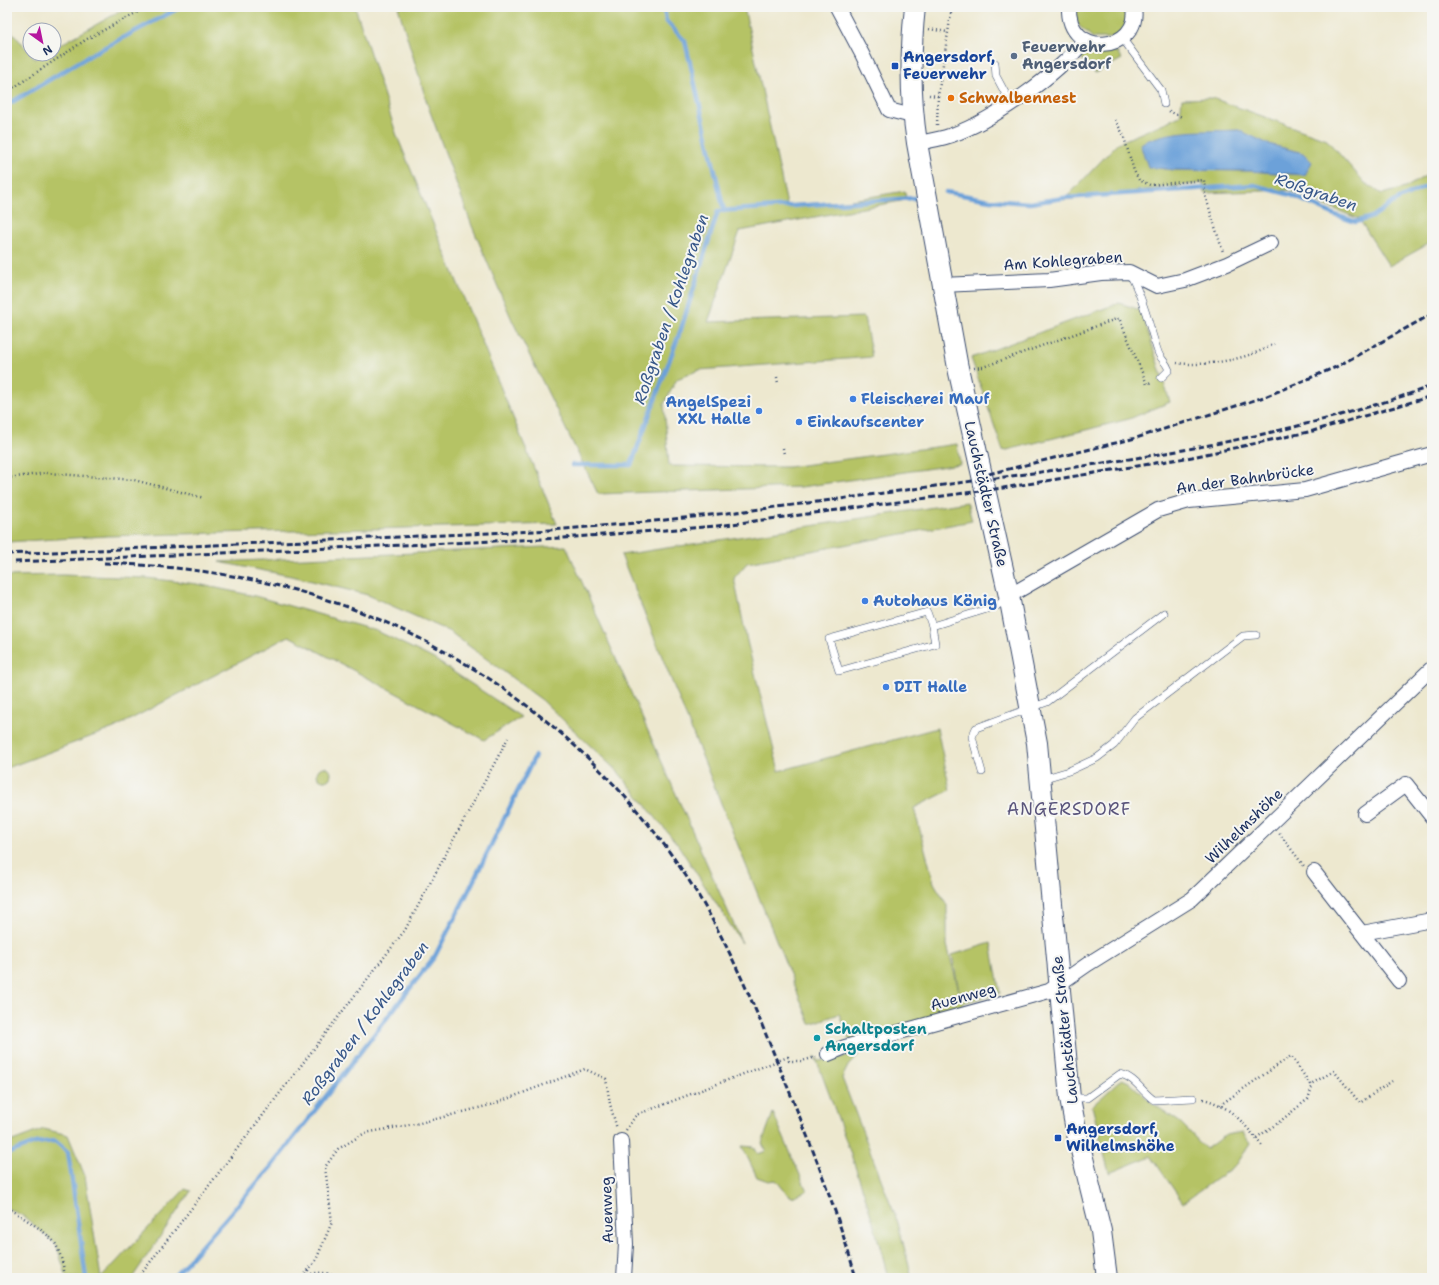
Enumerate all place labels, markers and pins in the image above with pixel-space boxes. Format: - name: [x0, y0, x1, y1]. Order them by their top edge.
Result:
- place label: Feuerwehr Angersdorf: [1022, 37, 1111, 74]
- place label: Angersdorf, Feuerwehr: [903, 47, 995, 84]
- marker: Feuerwehr Angersdorf: [1009, 51, 1019, 61]
- marker: Angersdorf, Feuerwehr: [890, 61, 900, 71]
- place label: Schwalbennest: [959, 88, 1076, 108]
- marker: Schwalbennest: [946, 93, 956, 103]
- place label: Fleischerei Mauf: [861, 389, 990, 409]
- place label: AngelSpezi XXL Halle: [666, 392, 751, 429]
- marker: Fleischerei Mauf: [848, 394, 858, 404]
- marker: AngelSpezi XXL Halle: [754, 406, 764, 416]
- place label: Einkaufscenter: [807, 412, 924, 432]
- marker: Einkaufscenter: [794, 417, 804, 427]
- place label: Autohaus König: [873, 591, 997, 611]
- marker: Autohaus König: [860, 596, 870, 606]
- place label: DIT Halle: [894, 677, 967, 697]
- marker: DIT Halle: [881, 682, 891, 692]
- place label: Schaltposten Angersdorf: [825, 1019, 927, 1056]
- marker: Schaltposten Angersdorf: [812, 1033, 822, 1043]
- place label: Angersdorf, Wilhelmshöhe: [1066, 1119, 1175, 1156]
- marker: Angersdorf, Wilhelmshöhe: [1053, 1133, 1063, 1143]

